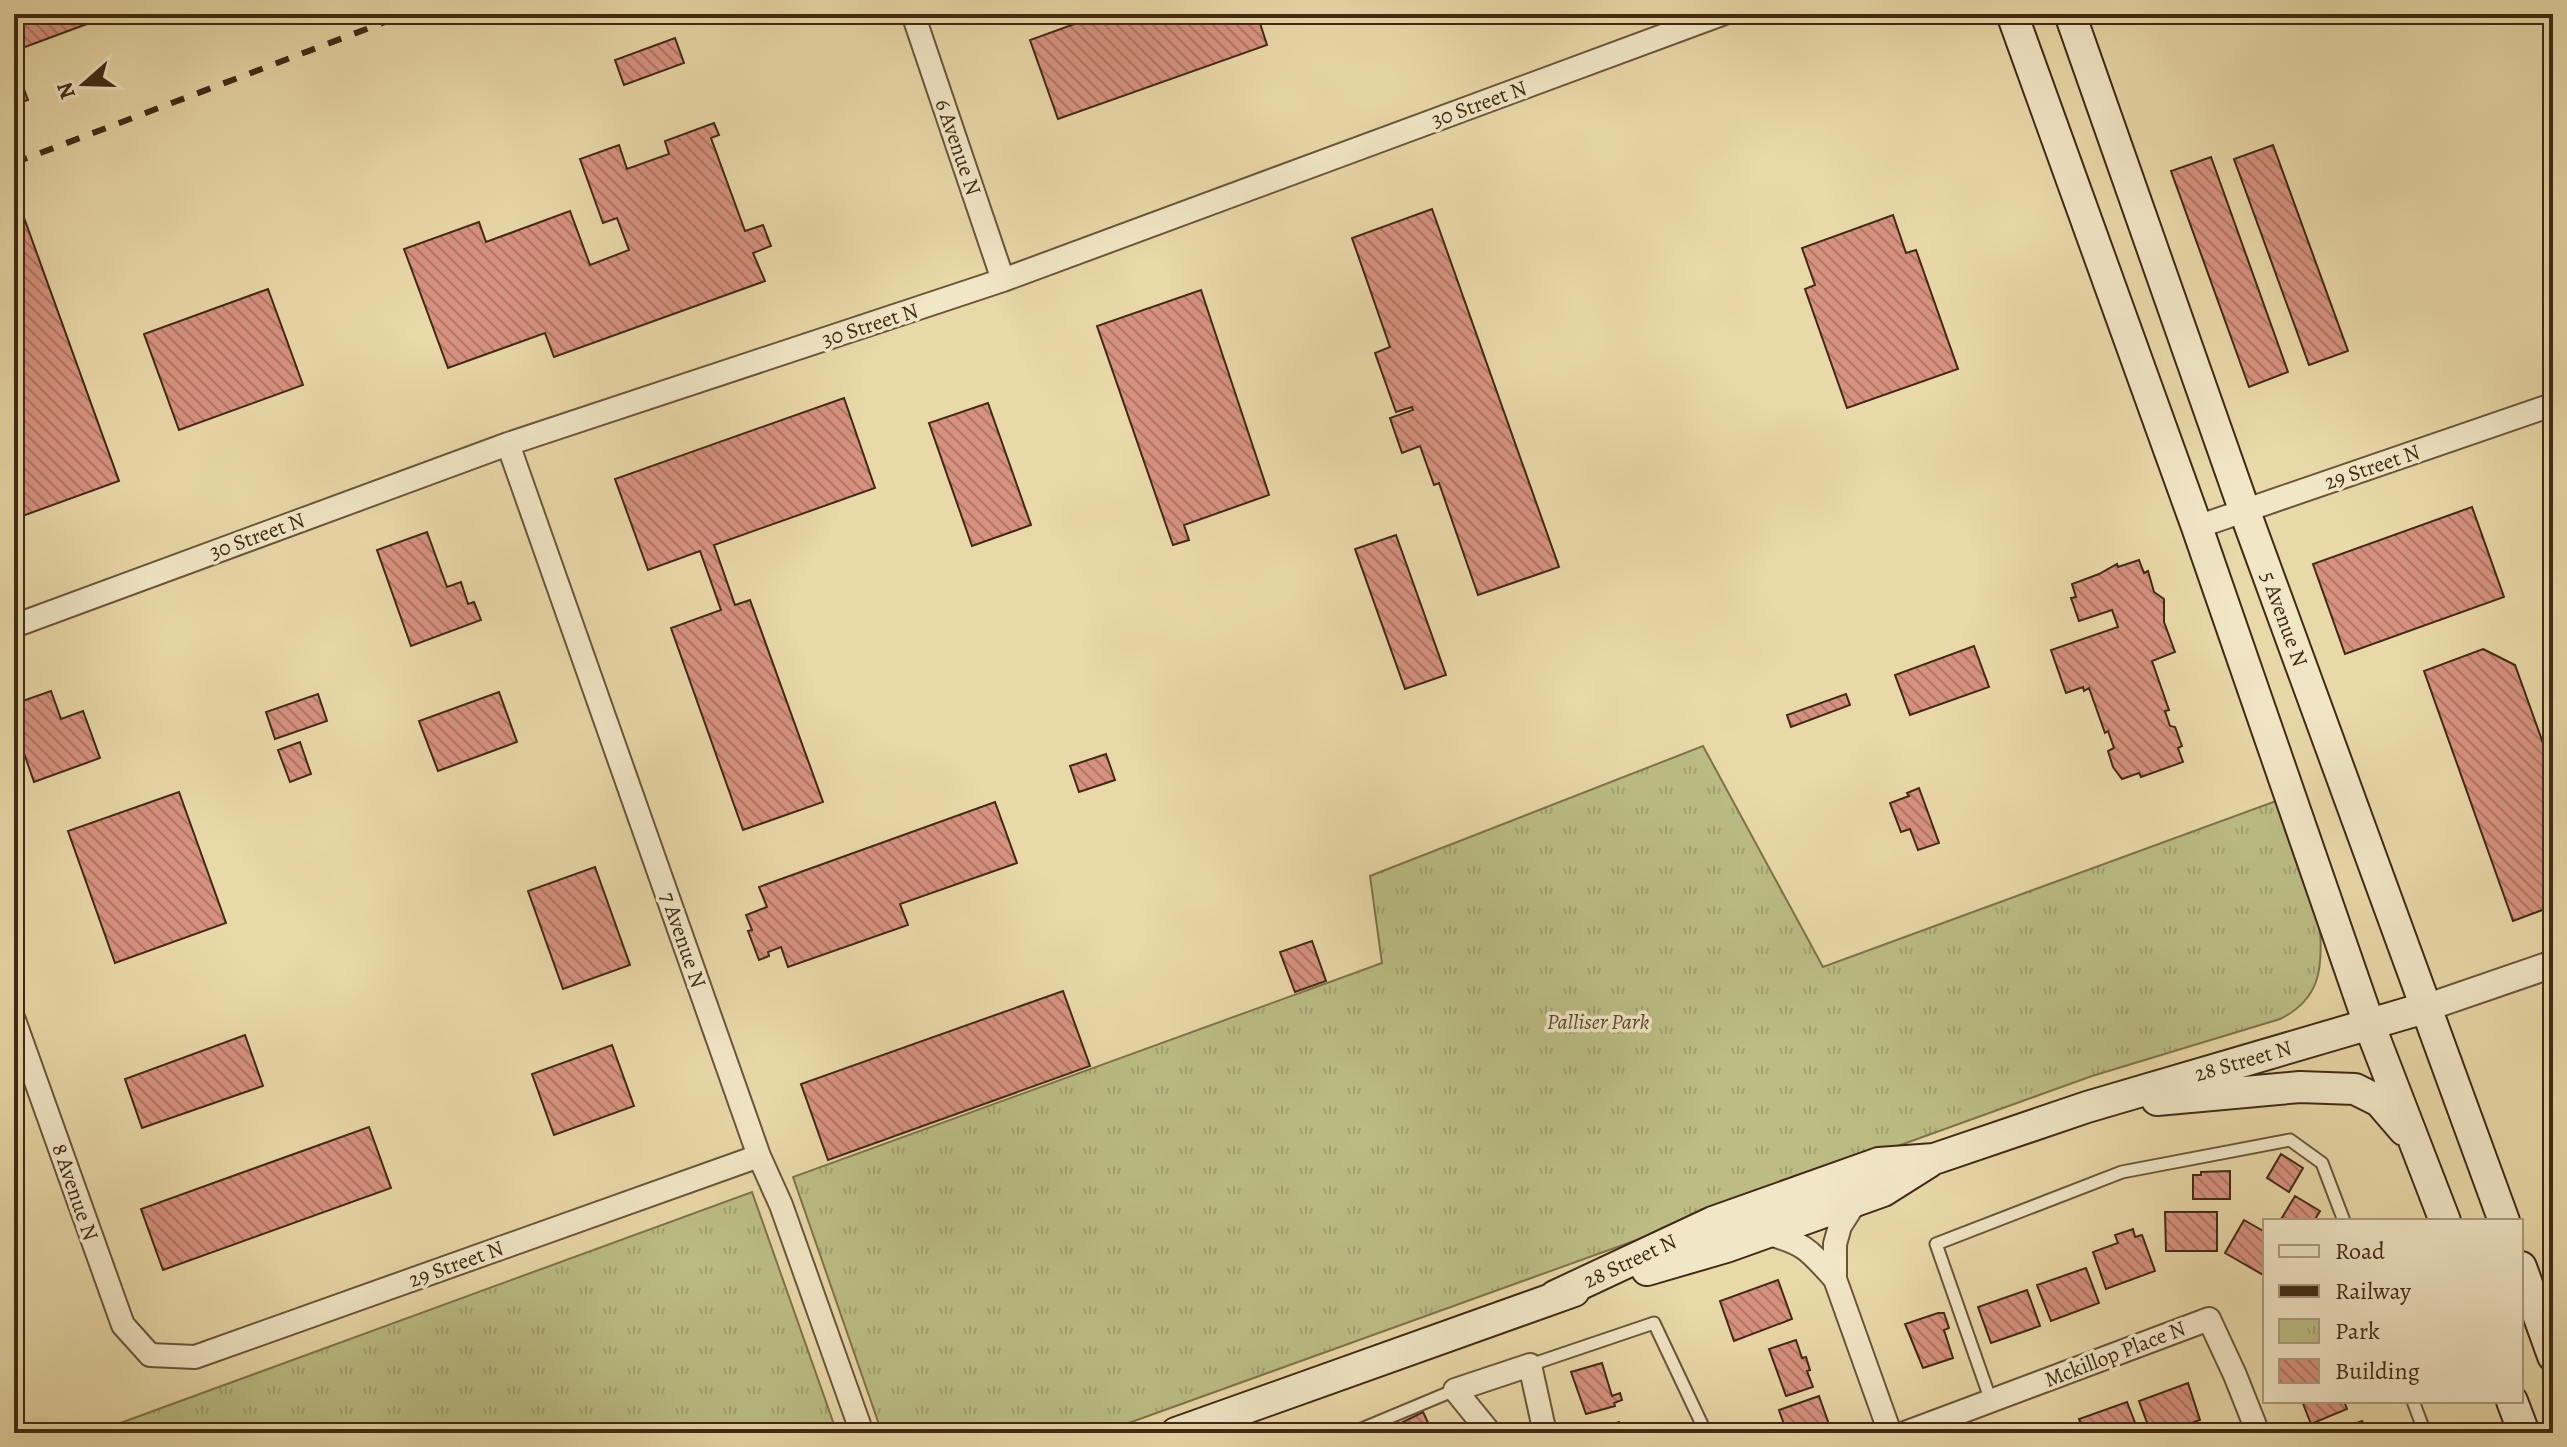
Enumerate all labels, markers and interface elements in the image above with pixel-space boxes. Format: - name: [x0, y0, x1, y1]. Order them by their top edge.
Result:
- north arrow: [44, 44, 124, 124]
- street label: 30 Street N: [1427, 73, 1531, 135]
- text: N: [49, 78, 83, 103]
- street label: 6 Avenue N: [928, 95, 989, 199]
- street label: 30 Street N: [818, 295, 922, 355]
- street label: 29 Street N: [2320, 437, 2424, 497]
- street label: 30 Street N: [205, 505, 309, 567]
- street label: 5 Avenue N: [2253, 567, 2315, 671]
- street label: 7 Avenue N: [653, 888, 713, 992]
- park label: Palliser Park: [1547, 1007, 1649, 1037]
- street label: 28 Street N: [2191, 1033, 2295, 1089]
- street label: 8 Avenue N: [44, 1140, 106, 1245]
- legend: [2263, 1219, 2523, 1403]
- street label: 28 Street N: [1578, 1226, 1682, 1296]
- street label: 29 Street N: [404, 1233, 508, 1295]
- text: Road: [2335, 1235, 2385, 1267]
- text: Railway: [2335, 1275, 2411, 1307]
- street label: Mckillop Place N: [2040, 1313, 2190, 1395]
- text: Park: [2335, 1315, 2380, 1347]
- text: Building: [2335, 1355, 2420, 1387]

